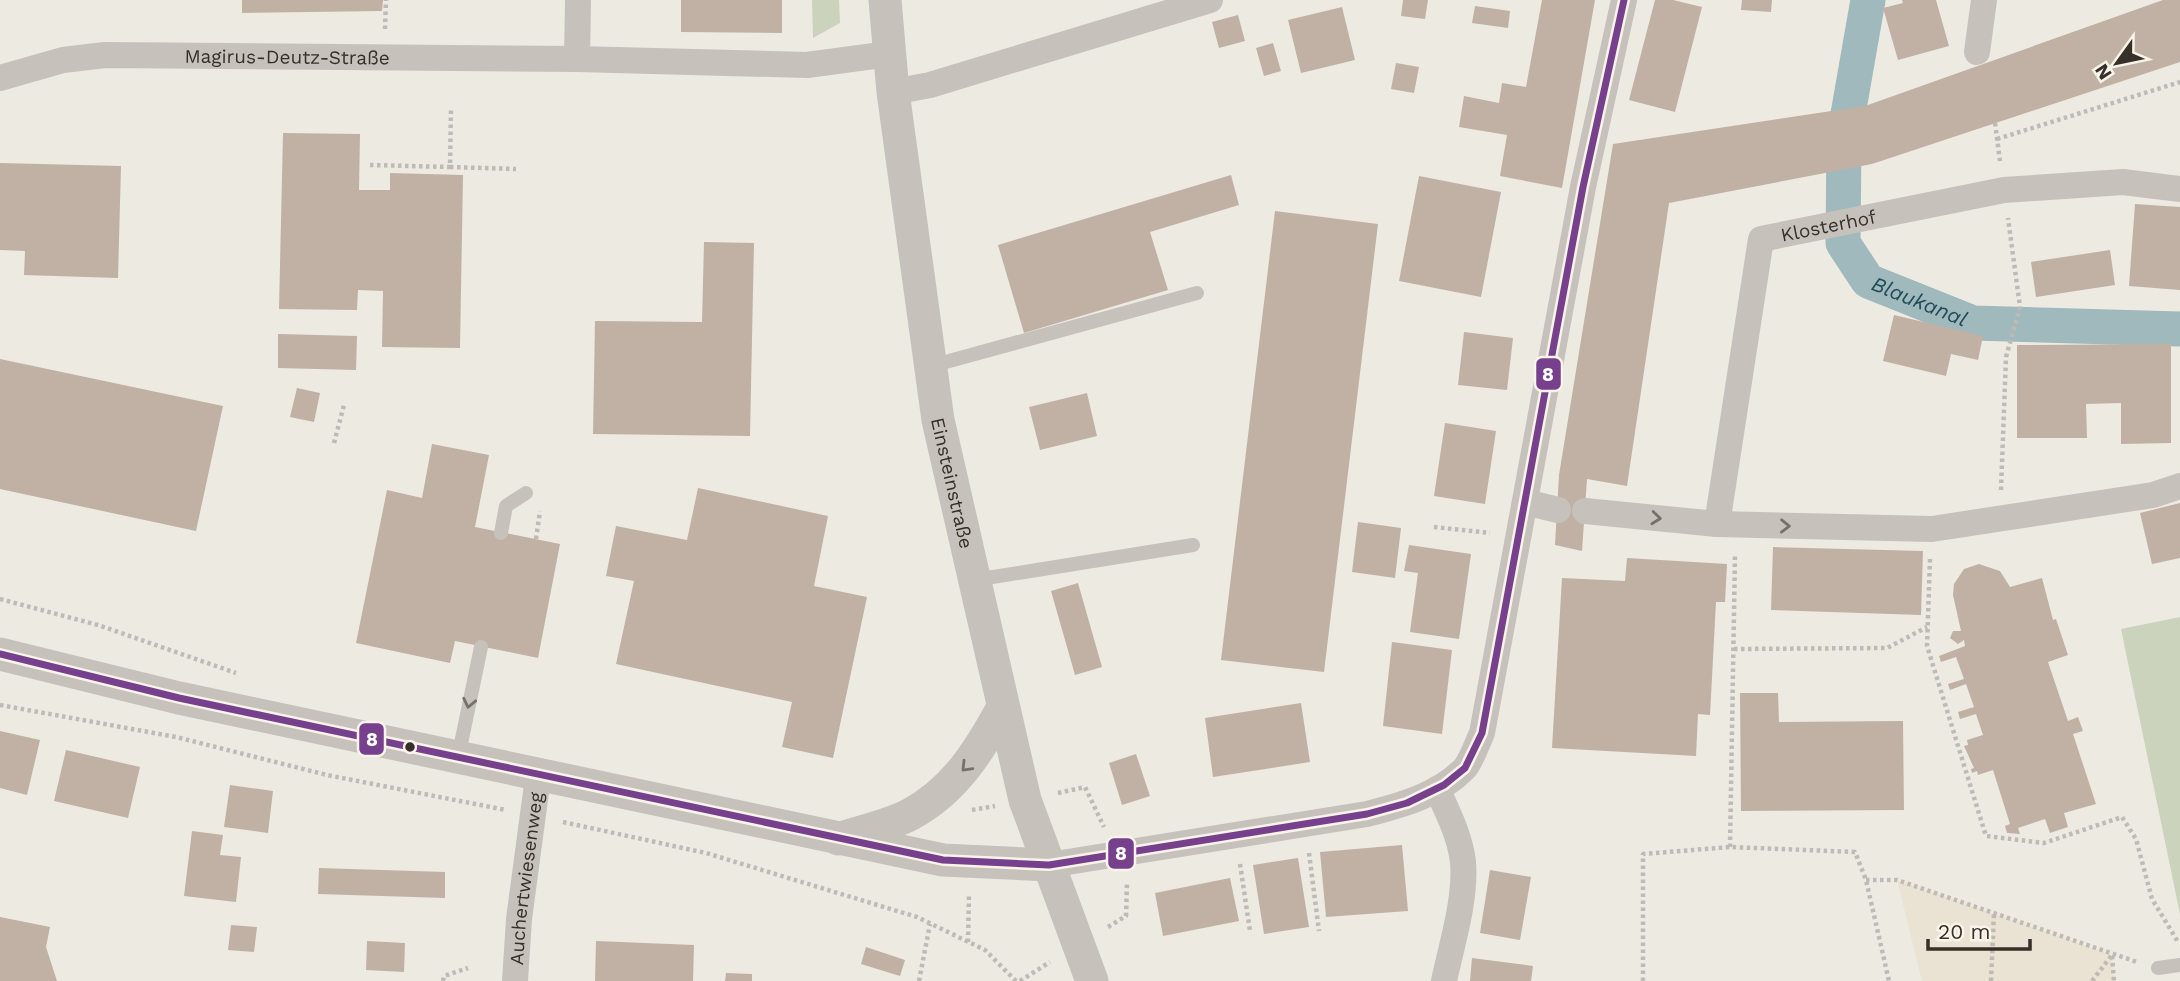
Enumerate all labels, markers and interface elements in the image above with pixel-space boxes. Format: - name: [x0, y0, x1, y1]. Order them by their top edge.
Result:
- north arrow: [2082, 28, 2152, 98]
- street label: Magirus-Deutz-Straße: [184, 45, 390, 69]
- text: N: [2090, 60, 2117, 84]
- street label: Klosterhof: [1779, 205, 1879, 247]
- water label: Blaukanal: [1868, 271, 1971, 331]
- line badge: 8: [1535, 357, 1562, 391]
- text: 8: [1542, 363, 1554, 386]
- street label: Einsteinstraße: [926, 415, 978, 551]
- one-way arrow: [1651, 510, 1662, 525]
- one-way arrow: [1780, 518, 1791, 533]
- one-way arrow: [463, 697, 478, 709]
- line badge: 8: [358, 722, 385, 756]
- text: 8: [366, 728, 378, 751]
- unlabelled marker: [403, 740, 417, 754]
- one-way arrow: [962, 759, 975, 772]
- street label: Auchertwiesenweg: [505, 790, 548, 966]
- line badge: 8: [1107, 837, 1135, 870]
- text: 8: [1115, 842, 1127, 865]
- scale bar: [1928, 908, 2030, 952]
- text: 20 m: [1938, 919, 1990, 944]

